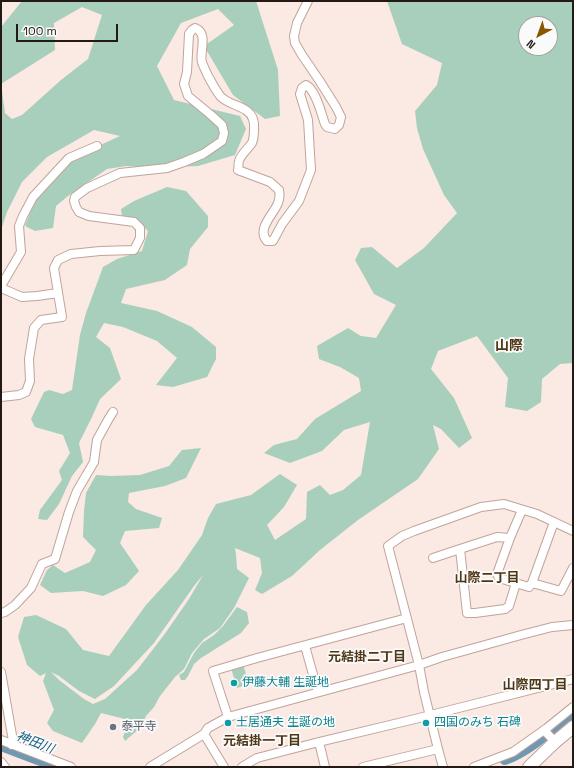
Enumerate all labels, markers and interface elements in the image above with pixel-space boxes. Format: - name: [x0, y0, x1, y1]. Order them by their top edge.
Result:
- scale bar: [18, 16, 120, 42]
- north arrow: [518, 16, 558, 56]
- text: 100 m: [23, 23, 57, 39]
- text: N: [523, 37, 538, 52]
- district label: 山際: [495, 338, 523, 354]
- district label: 山際二丁目: [455, 570, 519, 586]
- district label: 元結掛二丁目: [328, 649, 406, 665]
- place label: 伊藤大輔 生誕地: [242, 676, 329, 690]
- district label: 山際四丁目: [503, 677, 567, 693]
- marker: 伊藤大輔 生誕地: [229, 678, 239, 688]
- place label: 土居通夫 生誕の地: [236, 716, 335, 730]
- place label: 四国のみち 石碑: [434, 716, 521, 730]
- marker: 土居通夫 生誕の地: [223, 718, 233, 728]
- marker: 四国のみち 石碑: [421, 718, 431, 728]
- place label: 泰平寺: [121, 720, 157, 734]
- marker: 泰平寺: [108, 722, 118, 732]
- water label: 神田川: [14, 729, 56, 757]
- district label: 元結掛一丁目: [223, 733, 301, 749]

